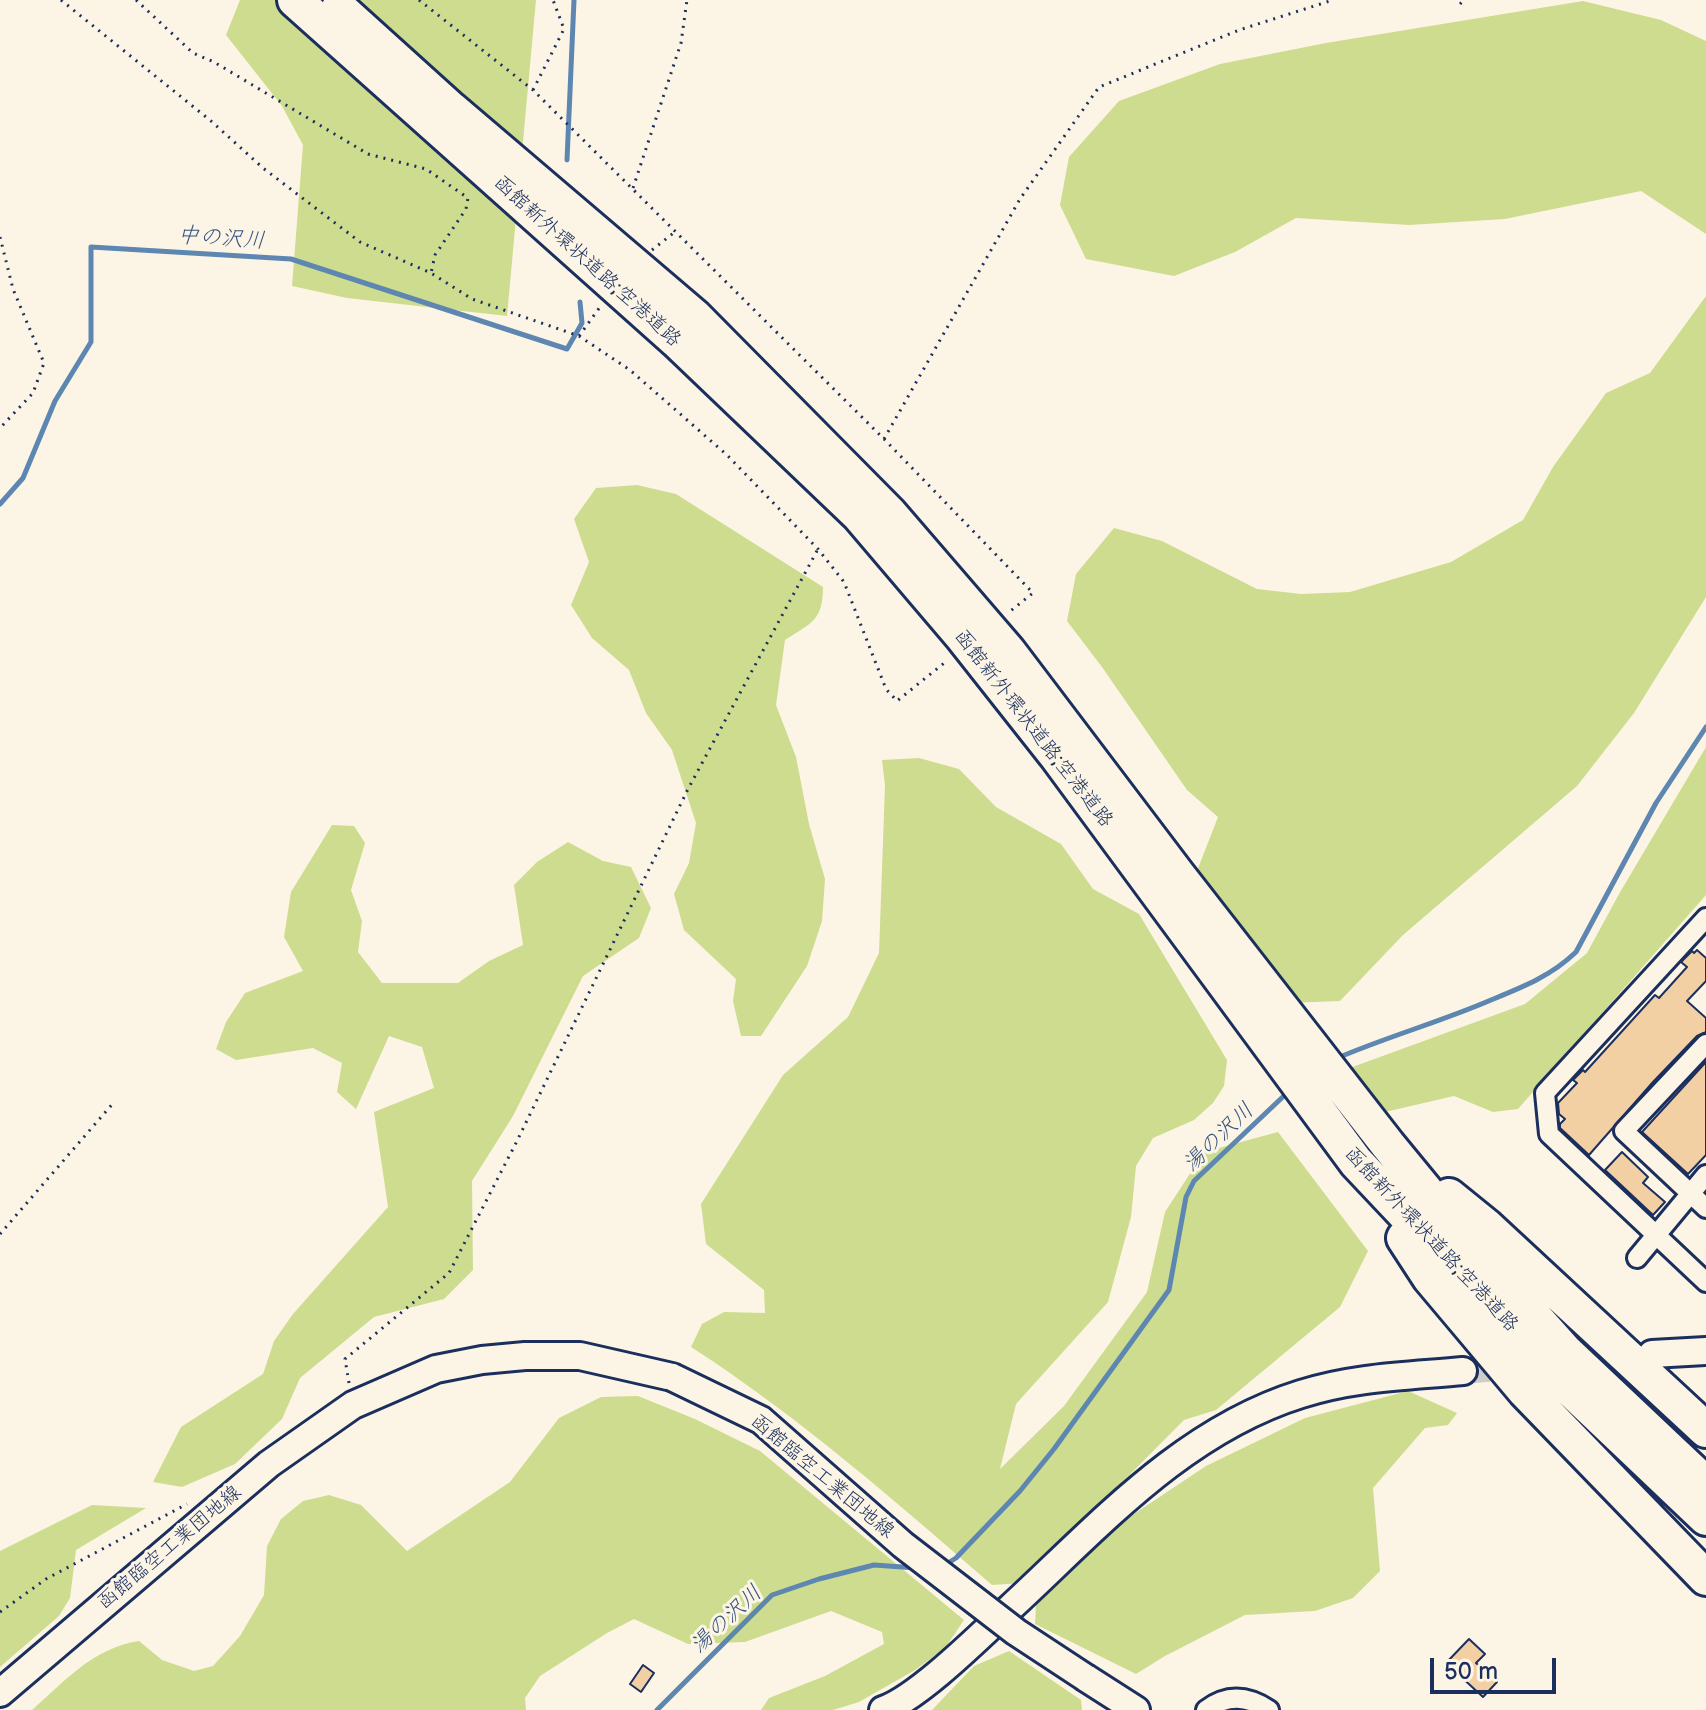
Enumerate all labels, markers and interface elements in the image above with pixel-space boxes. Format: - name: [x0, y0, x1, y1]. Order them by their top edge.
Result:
- street label: 函館新外環状道路;空港道路: [488, 171, 686, 353]
- water label: 中の沢川: [176, 223, 266, 255]
- street label: 函館新外環状道路;空港道路: [948, 625, 1118, 833]
- water label: 湯の沢川: [1178, 1098, 1260, 1178]
- street label: 函館新外環状道路;空港道路: [1339, 1143, 1523, 1337]
- street label: 函館臨空工業団地線: [745, 1410, 899, 1544]
- street label: 函館臨空工業団地線: [93, 1481, 247, 1615]
- water label: 湯の沢川: [686, 1580, 768, 1660]
- scale bar: [1434, 1642, 1560, 1692]
- text: 50 m: [1444, 1657, 1498, 1686]

